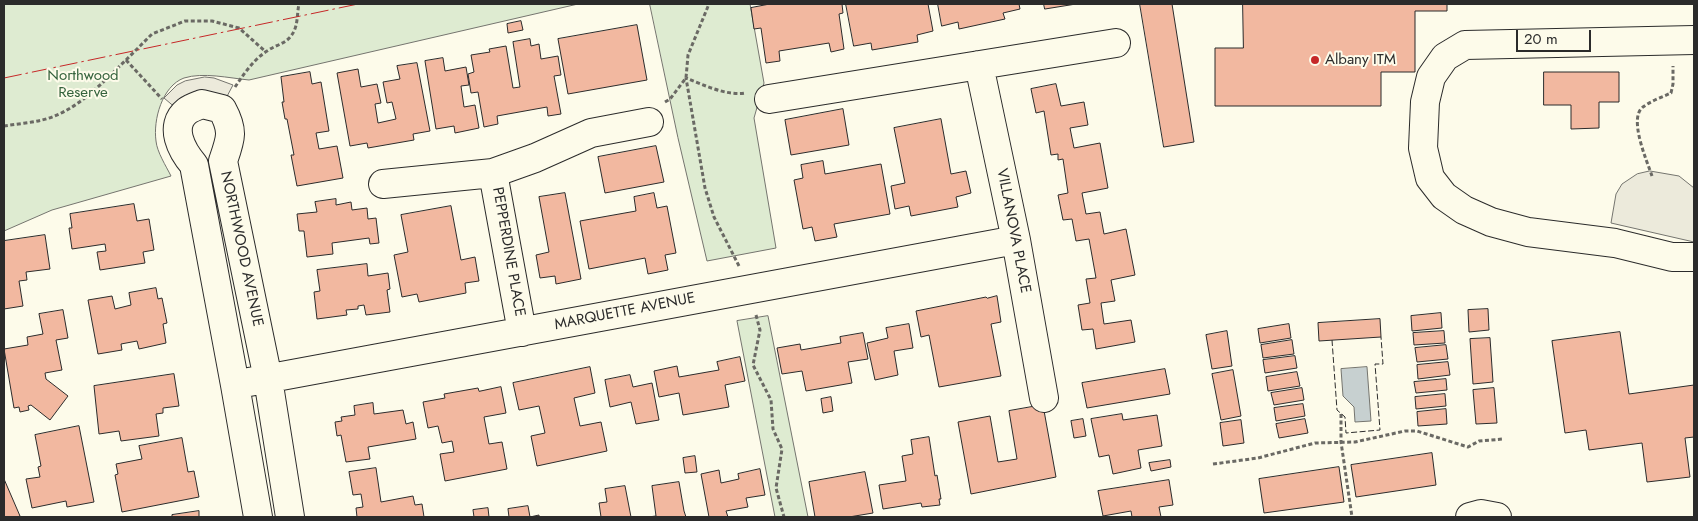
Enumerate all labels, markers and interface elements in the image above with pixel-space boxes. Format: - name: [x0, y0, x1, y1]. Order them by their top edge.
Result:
- scale bar: [1518, 20, 1593, 52]
- text: 20 m: [1524, 28, 1558, 50]
- place label: Albany ITM: [1325, 51, 1396, 69]
- marker: Albany ITM: [1309, 54, 1321, 66]
- park label: Northwood Reserve: [47, 67, 119, 102]
- street label: VILLANOVA PLACE: [992, 167, 1034, 295]
- street label: NORTHWOOD AVENUE: [216, 170, 266, 328]
- street label: PEPPERDINE PLACE: [488, 186, 528, 318]
- street label: MARQUETTE AVENUE: [553, 290, 697, 334]

